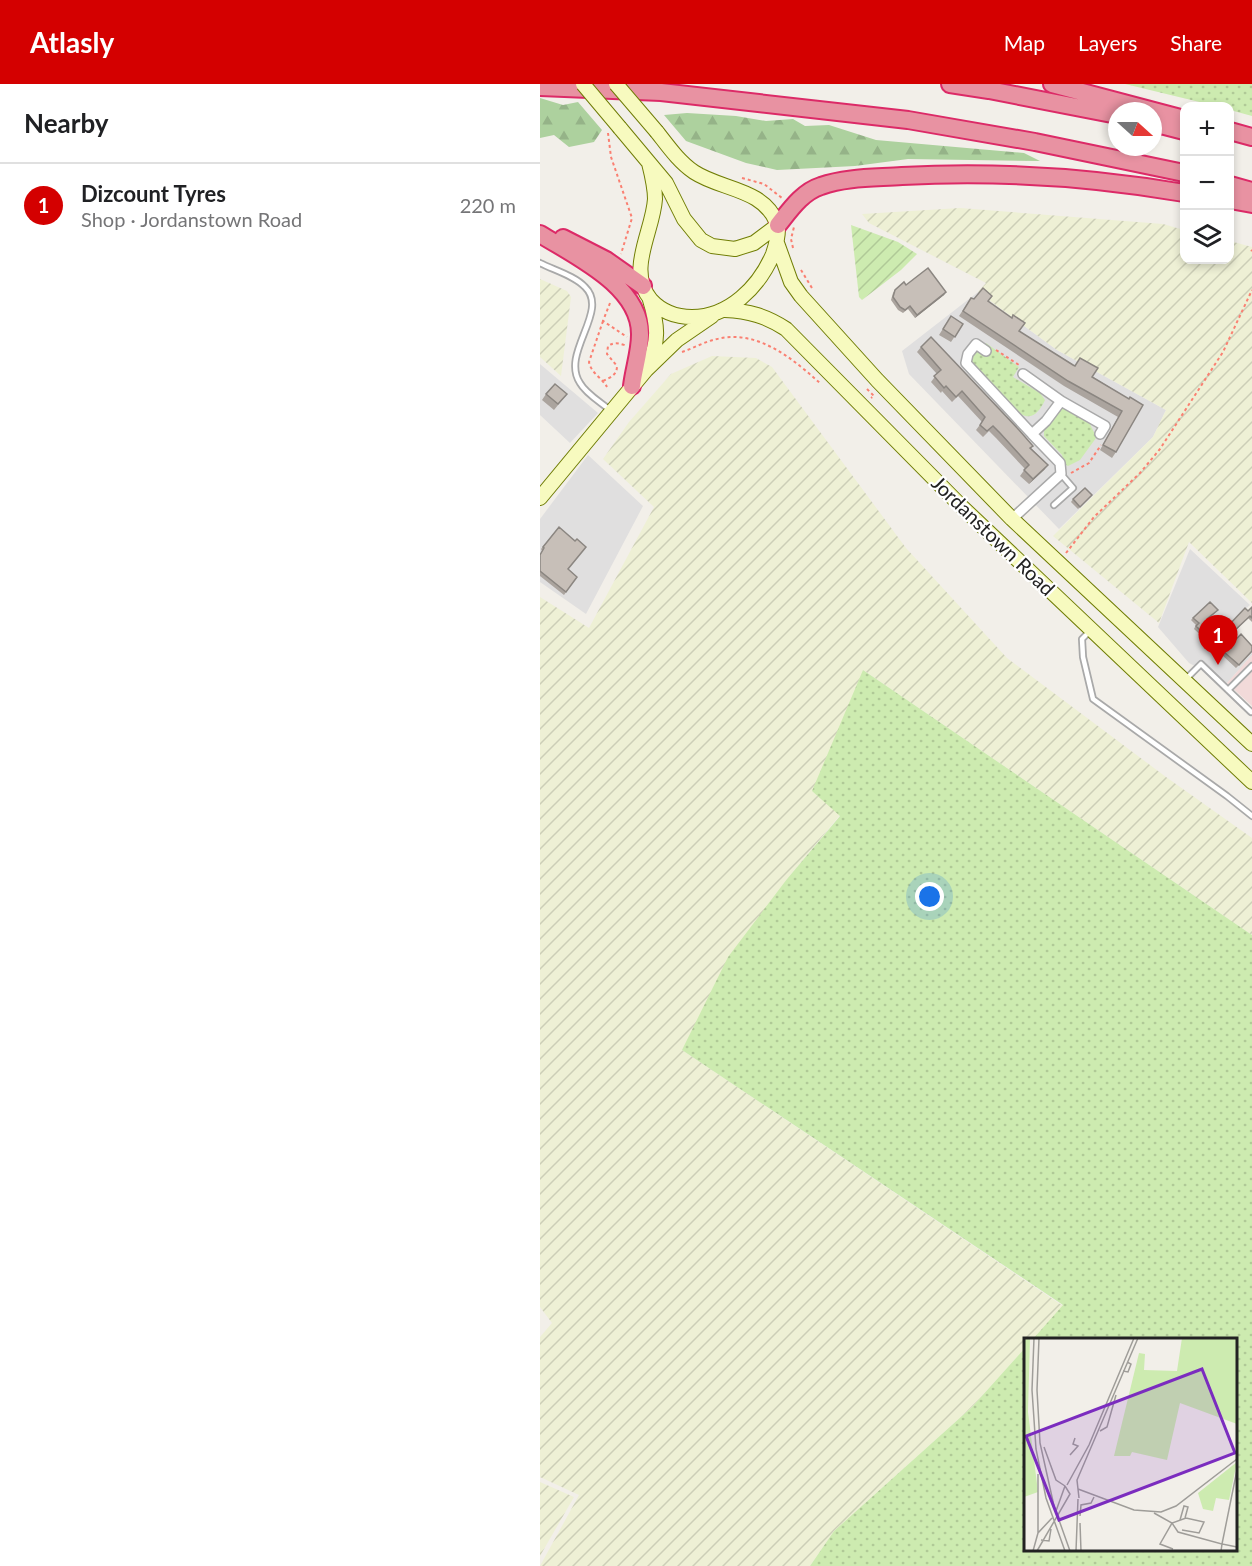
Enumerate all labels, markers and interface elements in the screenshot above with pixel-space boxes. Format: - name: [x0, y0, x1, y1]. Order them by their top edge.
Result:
- text: Atlasly: [30, 25, 114, 59]
- text: Map: [1004, 30, 1045, 55]
- text: Layers: [1078, 30, 1137, 55]
- text: Share: [1170, 30, 1222, 55]
- north arrow: [1108, 102, 1162, 156]
- map controls: [1180, 102, 1234, 264]
- button: +: [1180, 102, 1234, 156]
- text: Nearby: [24, 107, 109, 139]
- button: −: [1180, 156, 1234, 210]
- text: Dizcount Tyres: [81, 180, 226, 207]
- text: 1: [38, 193, 49, 217]
- text: 220 m: [460, 193, 516, 217]
- text: Shop · Jordanstown Road: [81, 207, 302, 231]
- button: layers: [1180, 210, 1234, 264]
- street label: Jordanstown Road: [927, 470, 1060, 600]
- pin: 1: [1198, 616, 1238, 665]
- your location: [915, 882, 944, 911]
- inset map: [1024, 1338, 1237, 1551]

